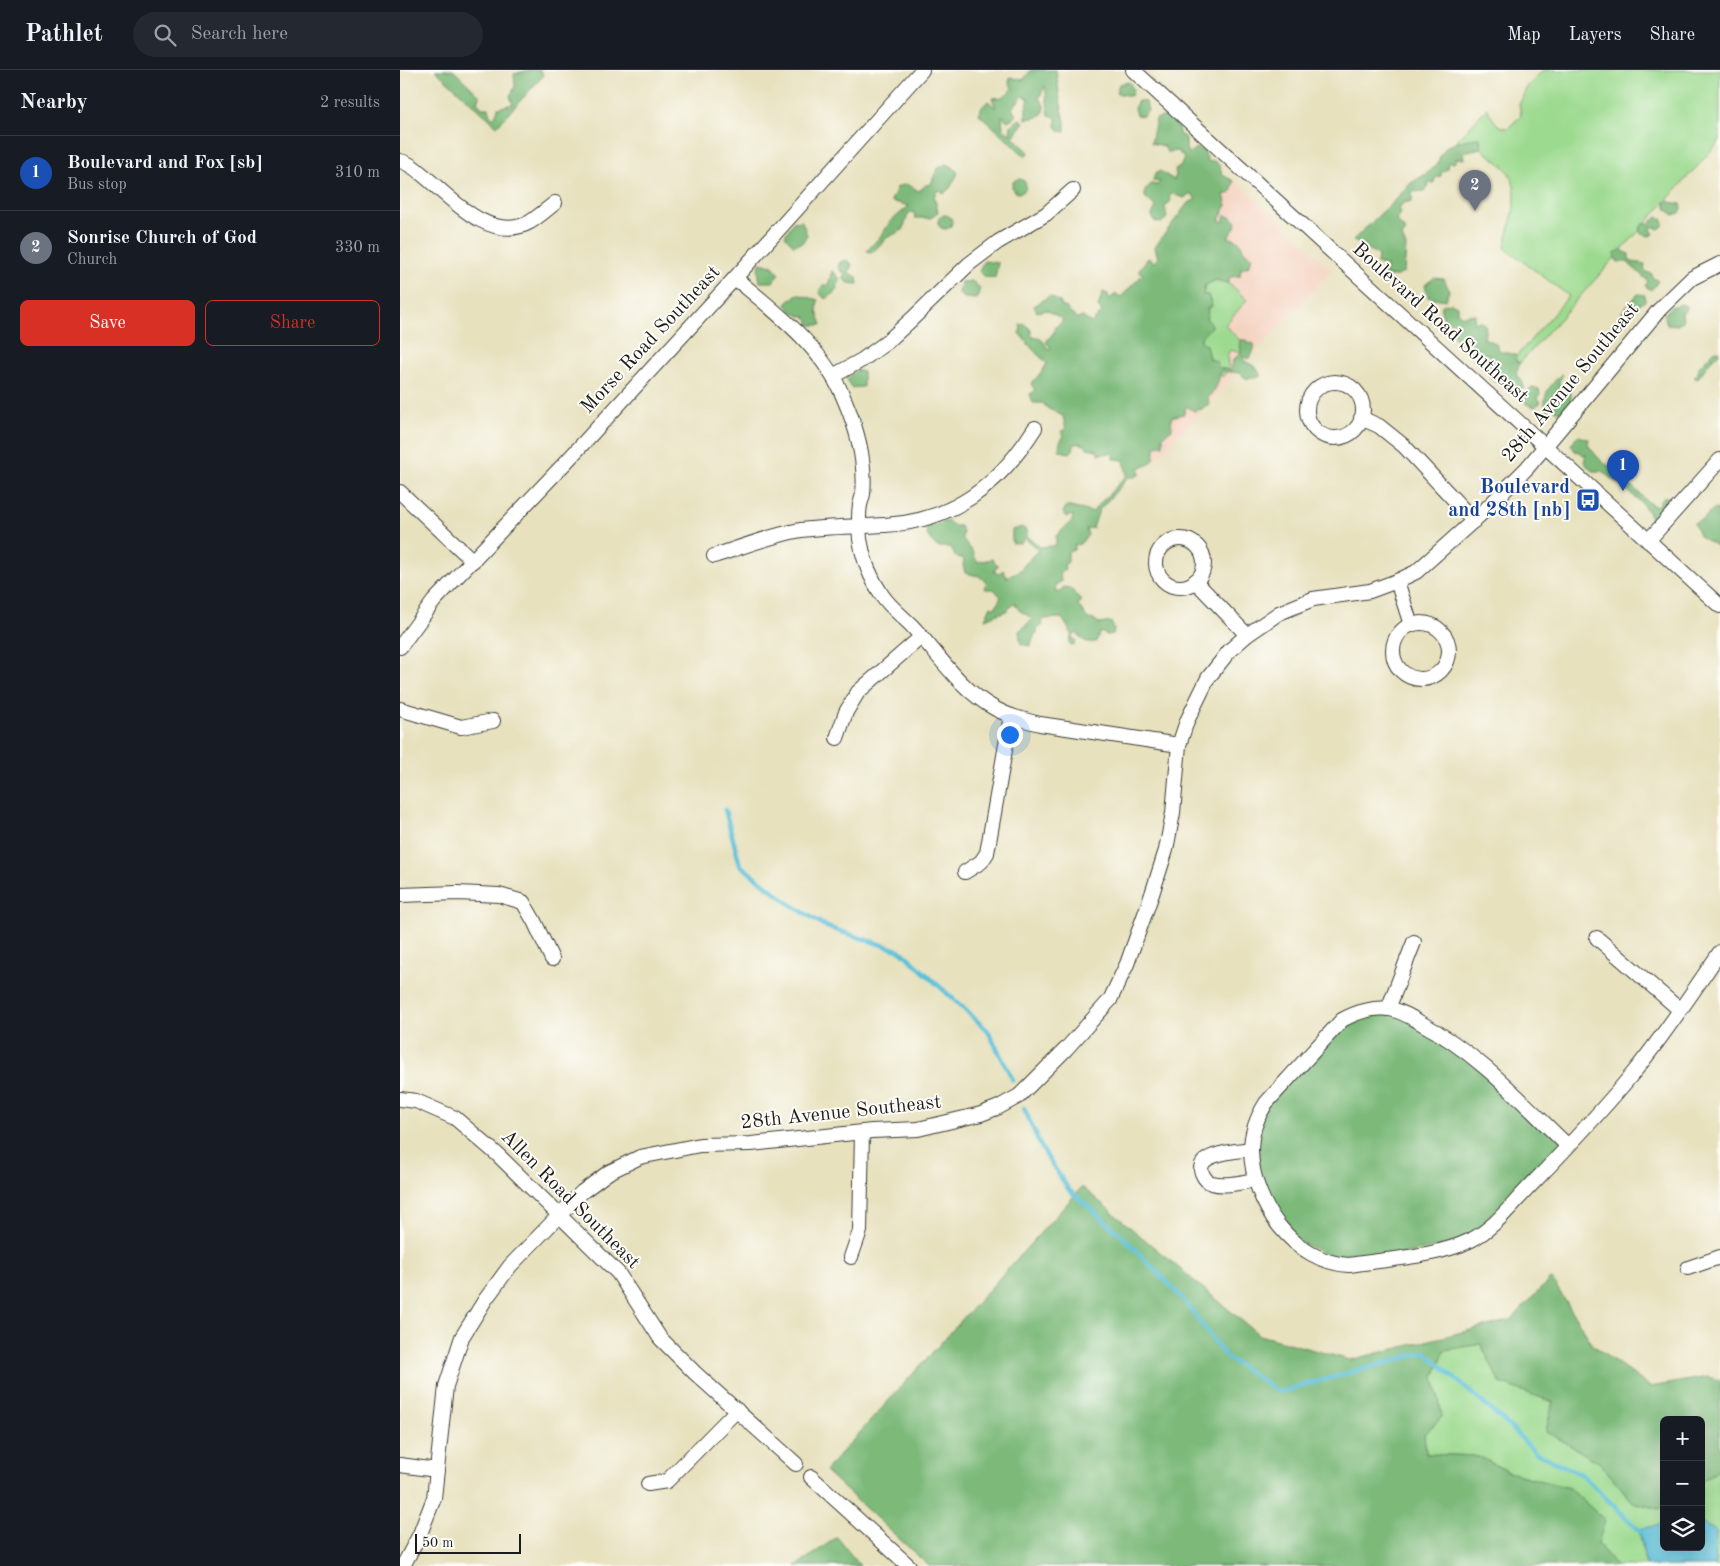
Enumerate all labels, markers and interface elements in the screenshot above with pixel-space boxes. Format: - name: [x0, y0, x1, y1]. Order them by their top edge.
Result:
- search box: [133, 12, 483, 57]
- icon: search: [151, 21, 179, 49]
- text: Pathlet: [25, 23, 103, 47]
- text: Search here: [191, 25, 288, 44]
- text: Map: [1507, 26, 1541, 44]
- text: Layers: [1569, 26, 1621, 44]
- text: Share: [1649, 26, 1695, 44]
- text: Nearby: [20, 92, 88, 113]
- text: 2 results: [320, 95, 380, 111]
- text: Boulevard and Fox [sb]: [67, 154, 263, 173]
- text: 1: [31, 165, 41, 181]
- text: 310 m: [335, 165, 380, 181]
- pin: 2: [1459, 170, 1491, 211]
- text: Bus stop: [67, 177, 127, 193]
- text: Sonrise Church of God: [67, 229, 257, 248]
- street label: Boulevard Road Southeast: [1348, 239, 1532, 407]
- text: 2: [31, 240, 41, 256]
- text: 330 m: [335, 240, 380, 256]
- text: Church: [67, 252, 117, 268]
- street label: Morse Road Southeast: [577, 262, 725, 418]
- street label: 28th Avenue Southeast: [1499, 299, 1643, 467]
- button: Save: [20, 300, 195, 346]
- button: Share: [205, 300, 380, 346]
- pin: 1: [1607, 450, 1639, 491]
- place label: Boulevard and 28th [nb]: [1448, 478, 1570, 521]
- bus stop icon: Boulevard and 28th [nb]: [1575, 487, 1601, 513]
- your location: [997, 722, 1023, 748]
- street label: 28th Avenue Southeast: [740, 1093, 942, 1133]
- street label: Allen Road Southeast: [497, 1127, 643, 1273]
- map controls: [1660, 1416, 1705, 1551]
- button: +: [1660, 1416, 1705, 1461]
- button: −: [1660, 1461, 1705, 1506]
- button: layers: [1660, 1506, 1705, 1551]
- scale bar: [415, 1531, 521, 1554]
- text: 50 m: [422, 1536, 453, 1550]

